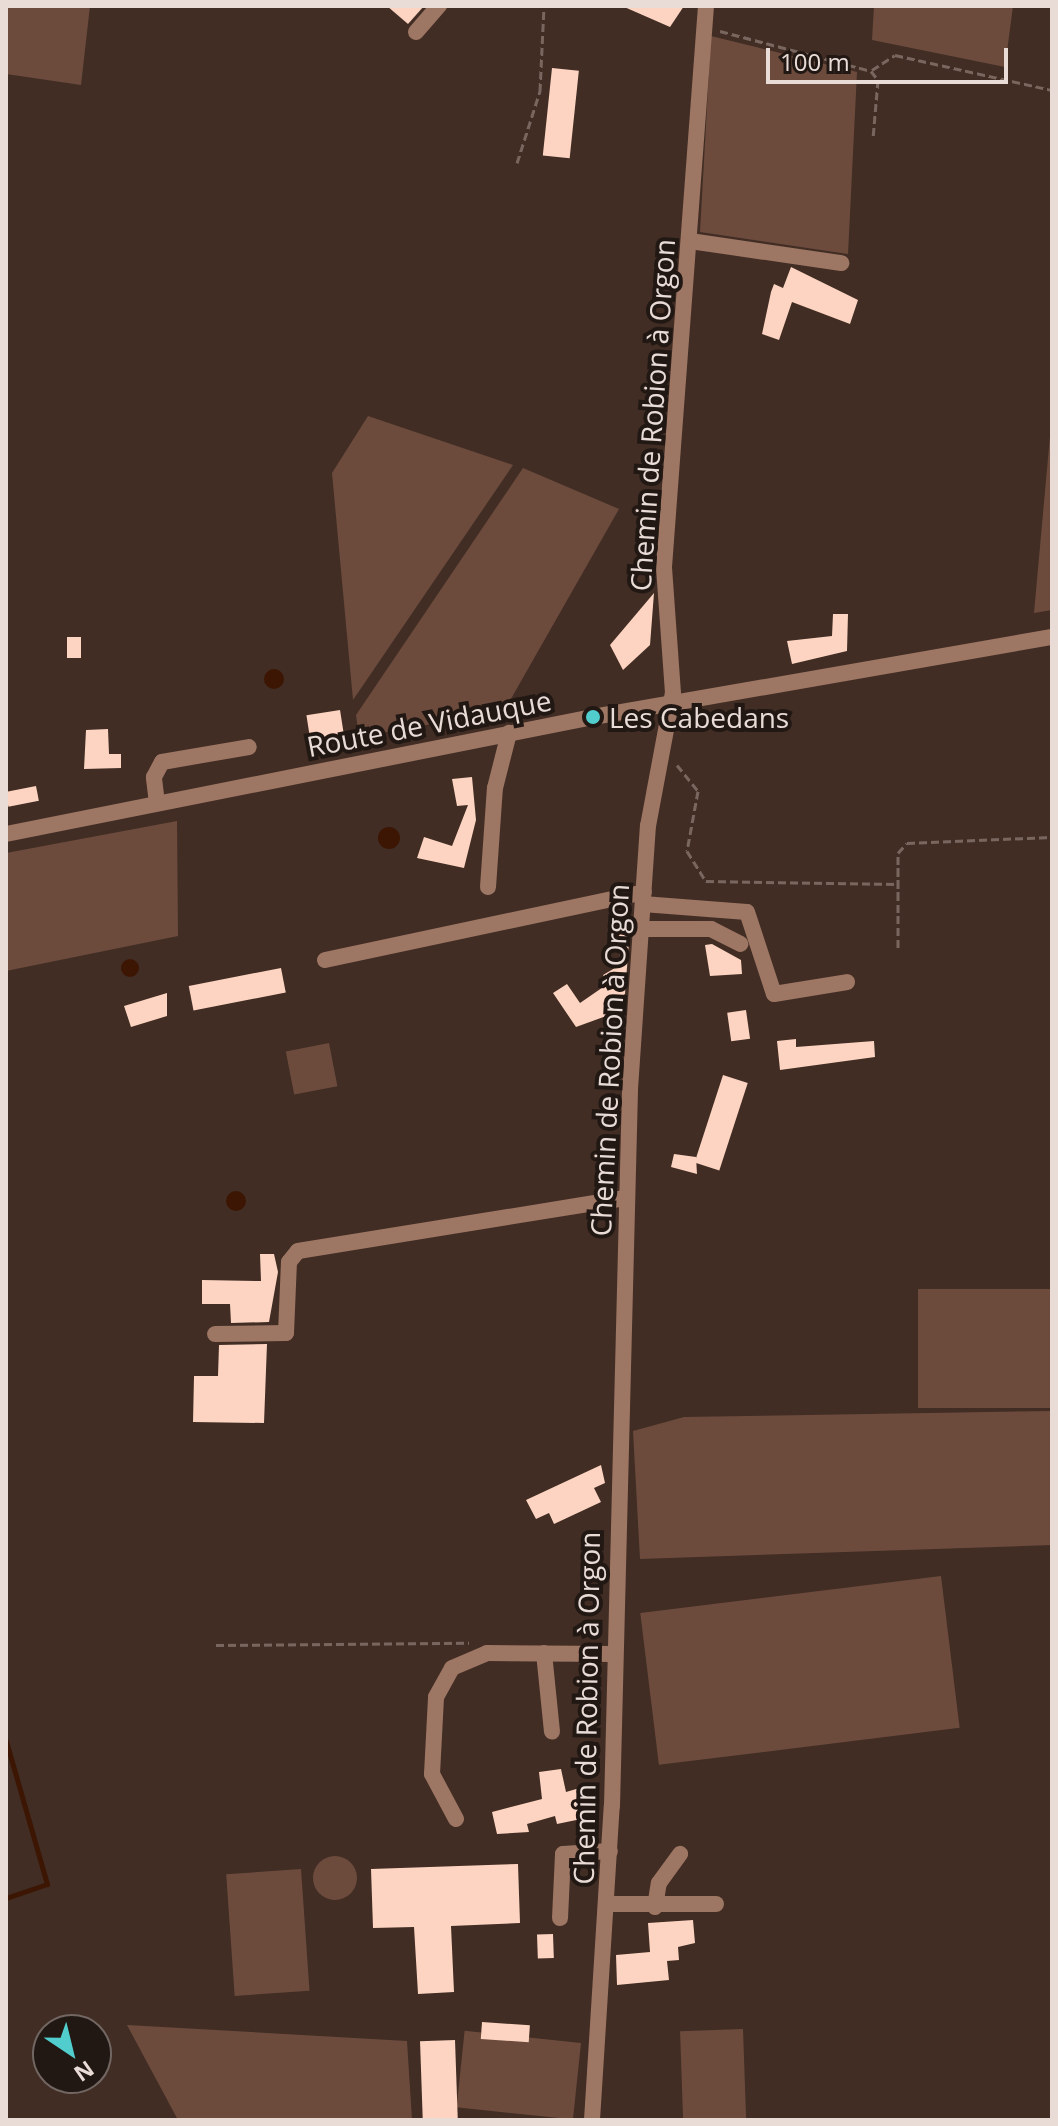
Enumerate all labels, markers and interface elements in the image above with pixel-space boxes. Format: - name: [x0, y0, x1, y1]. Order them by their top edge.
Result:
- scale bar: [770, 32, 1012, 82]
- text: 100 m: [780, 45, 850, 78]
- street label: Chemin de Robion à Orgon: [623, 238, 681, 592]
- street label: Route de Vidauque: [304, 683, 554, 763]
- place label: Les Cabedans: [609, 700, 789, 734]
- marker: Les Cabedans: [584, 708, 602, 726]
- street label: Chemin de Robion à Orgon: [583, 883, 635, 1237]
- street label: Chemin de Robion à Orgon: [566, 1531, 606, 1885]
- north arrow: [32, 2014, 112, 2094]
- text: N: [69, 2055, 101, 2089]

